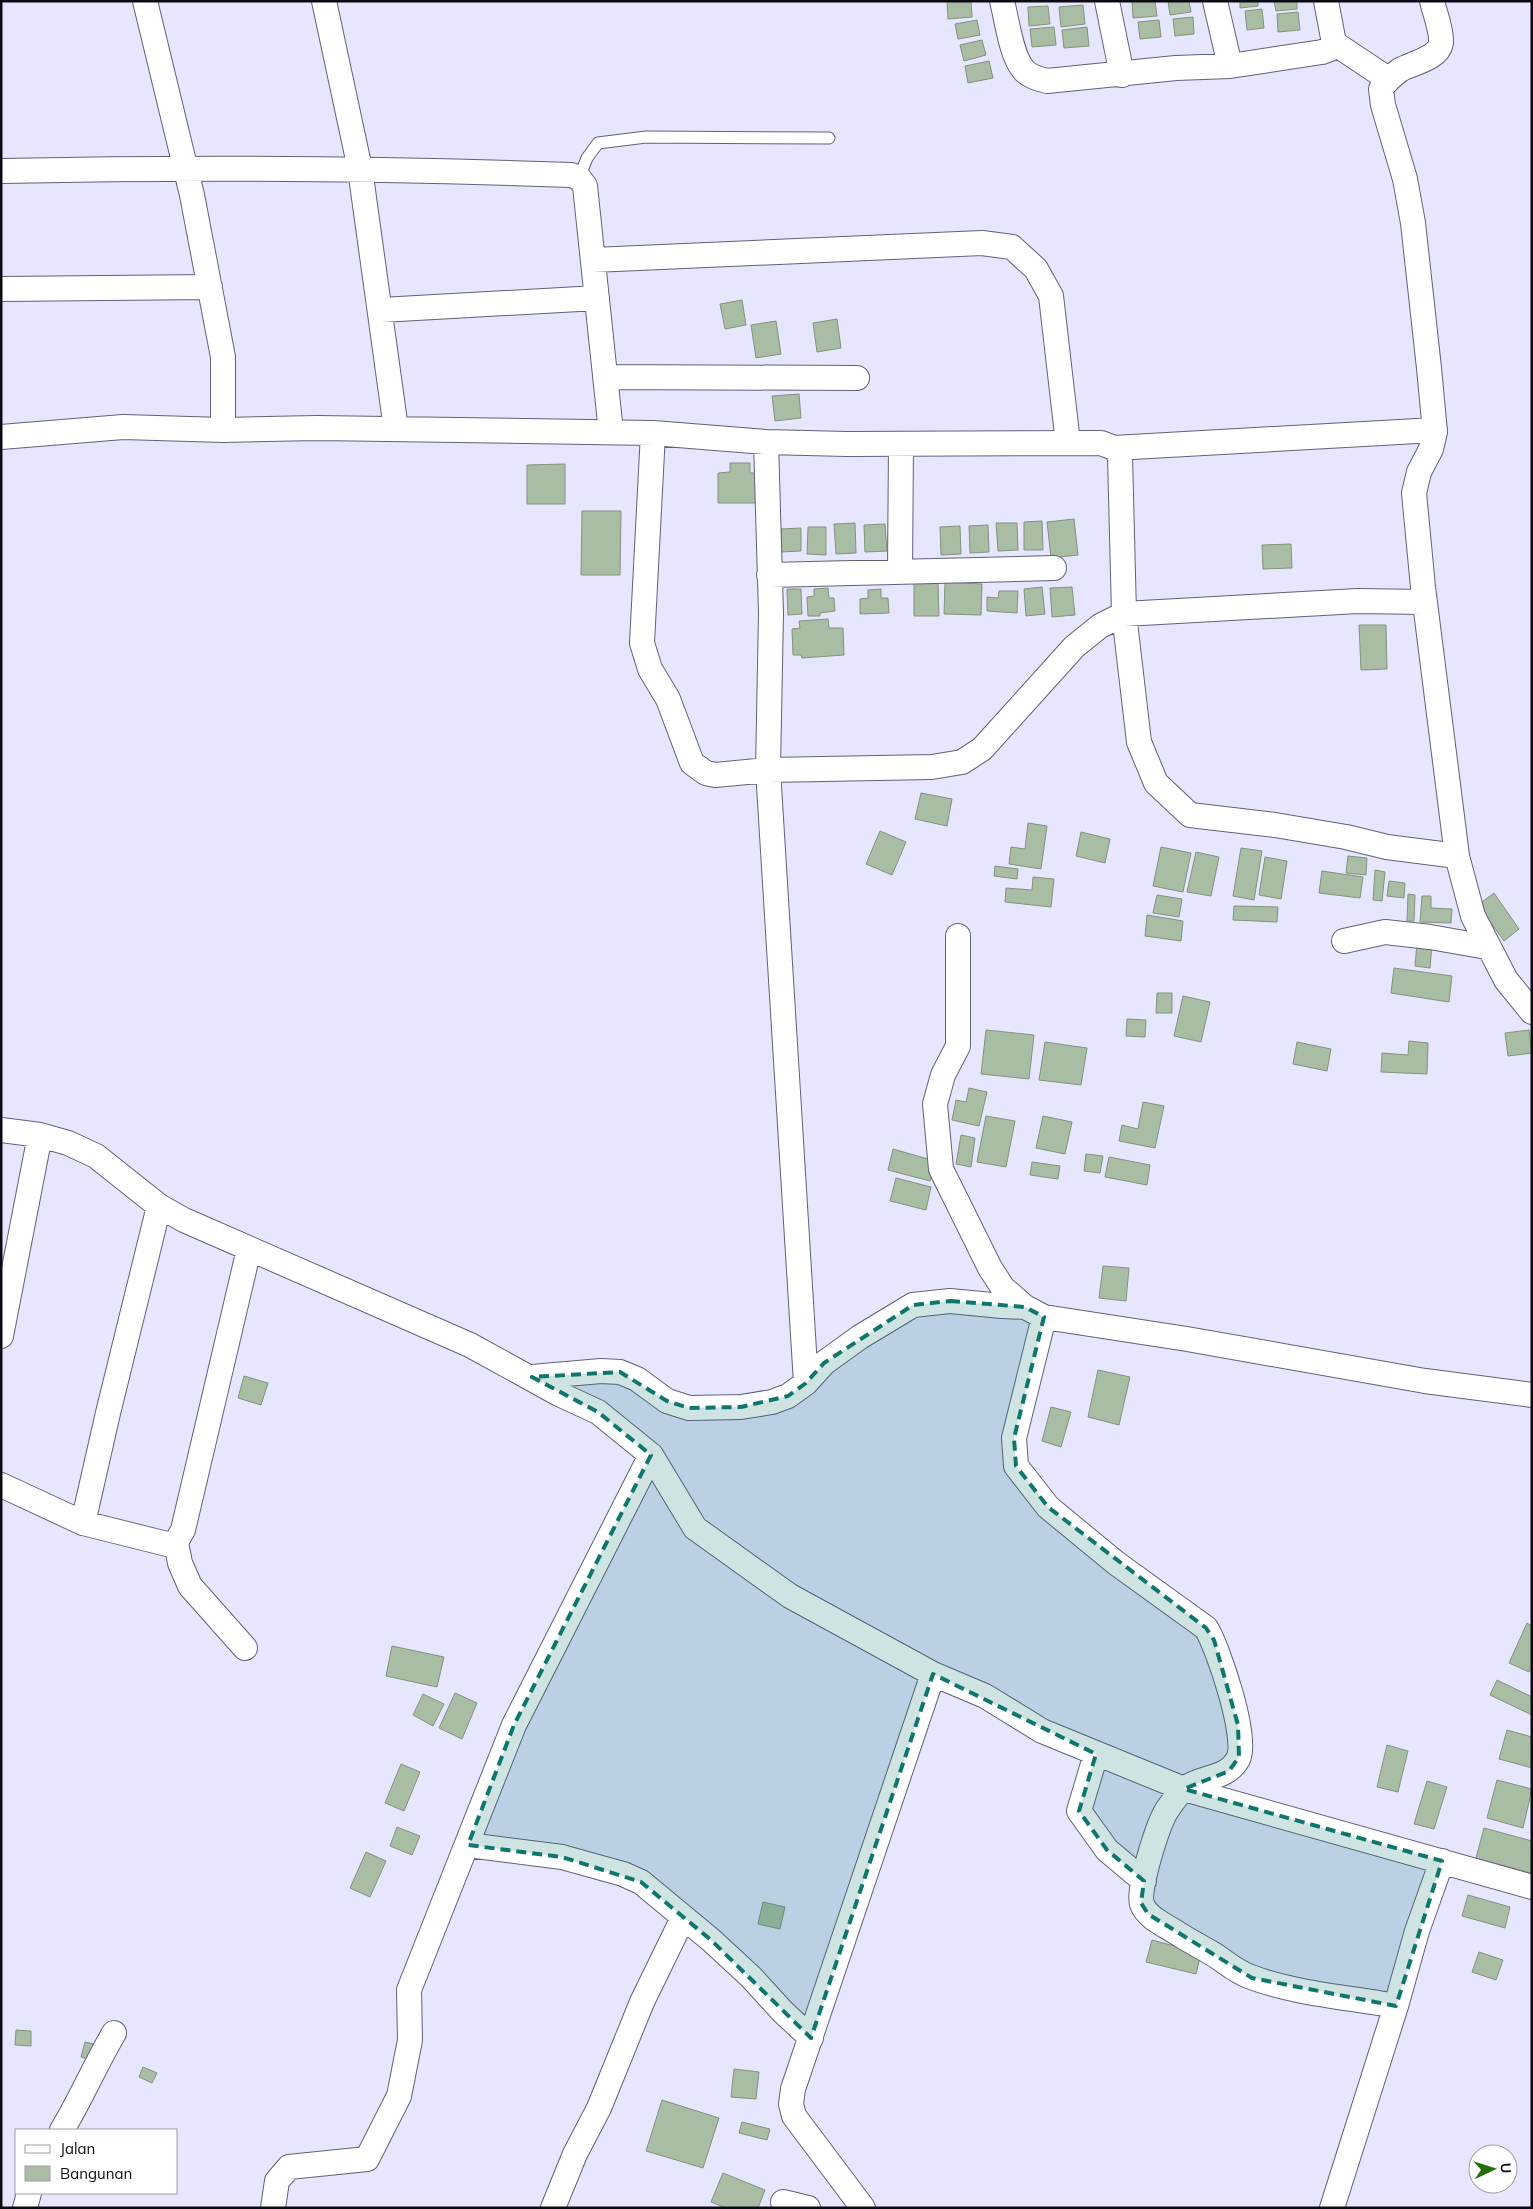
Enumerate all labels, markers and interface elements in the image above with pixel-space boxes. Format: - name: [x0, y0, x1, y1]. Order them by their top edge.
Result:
- legend: [15, 2129, 178, 2194]
- text: Jalan: [60, 2139, 95, 2158]
- north arrow: [1468, 2144, 1518, 2194]
- text: U: [1497, 2162, 1515, 2174]
- text: Bangunan: [60, 2164, 132, 2183]

